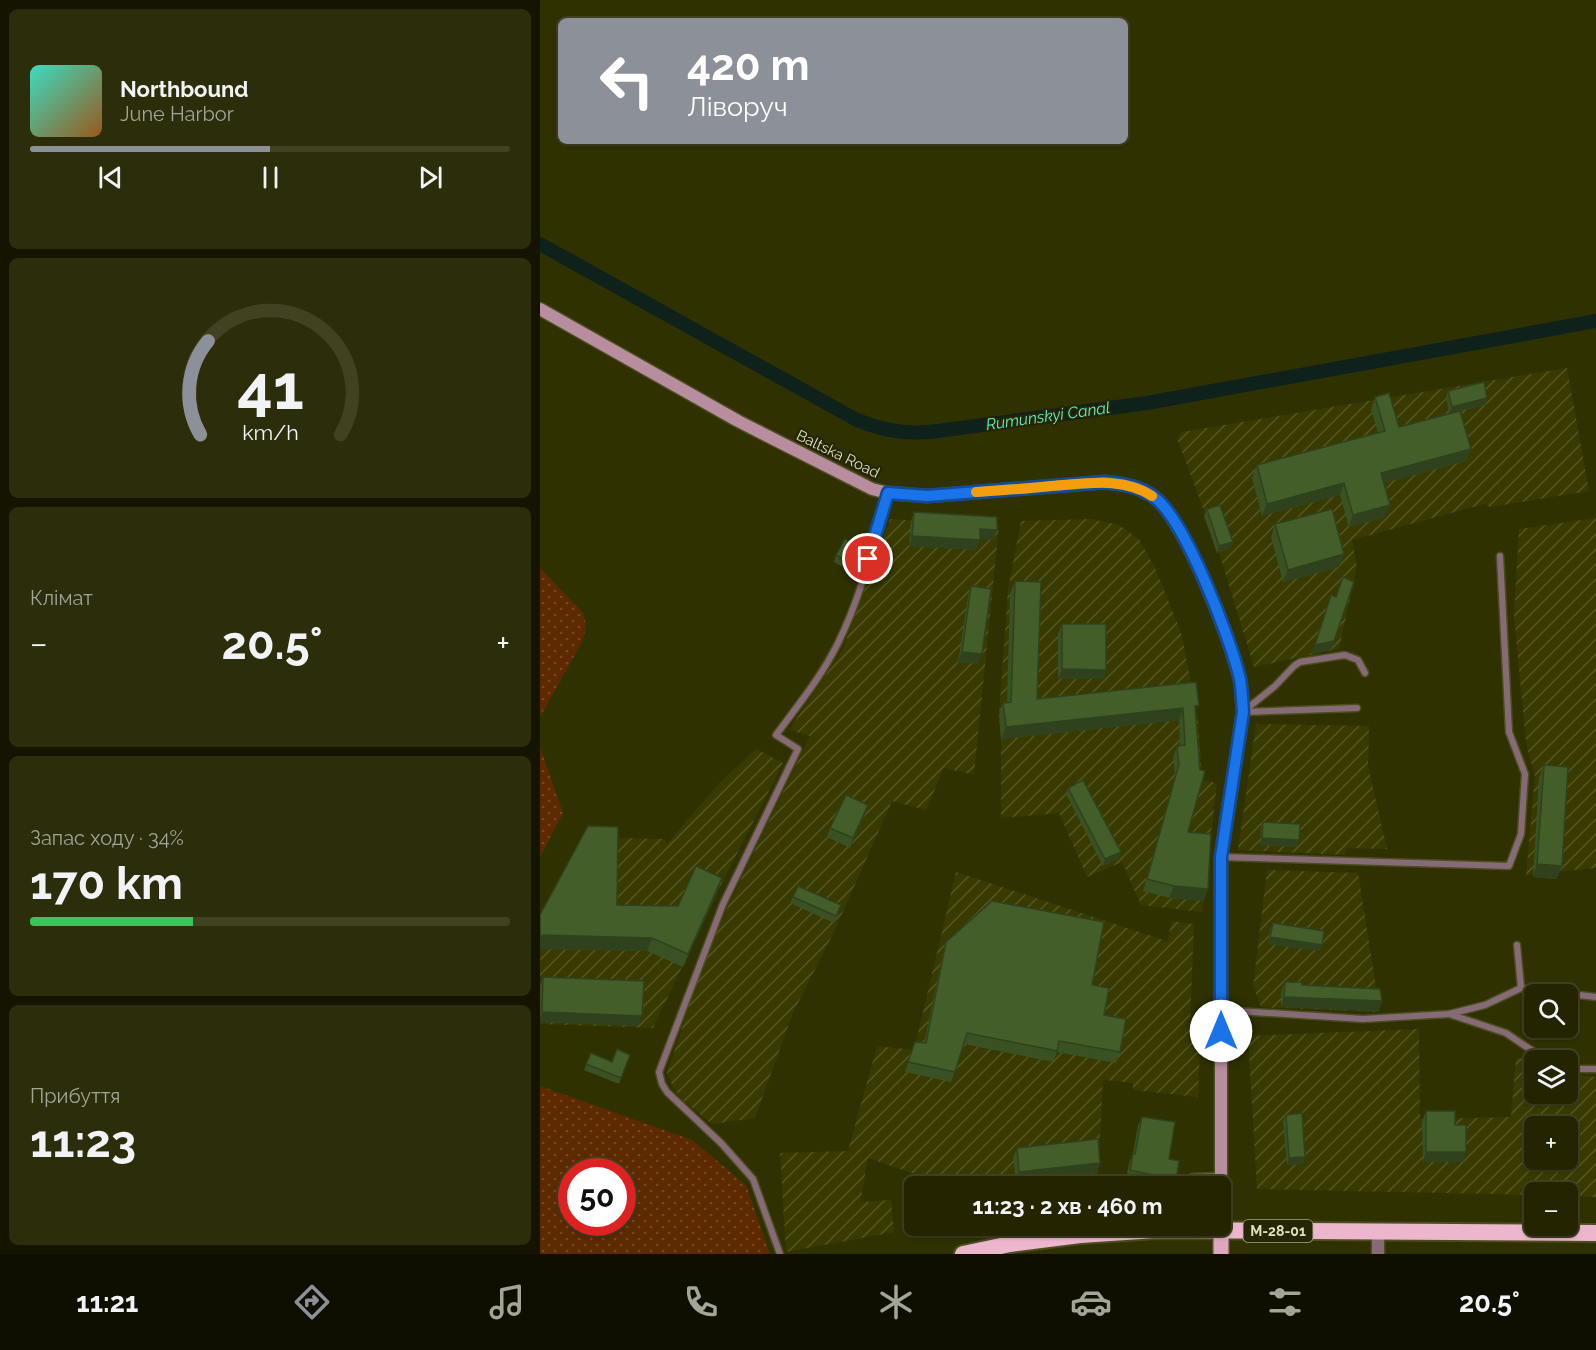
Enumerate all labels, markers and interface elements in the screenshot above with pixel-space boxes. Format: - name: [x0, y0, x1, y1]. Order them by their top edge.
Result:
- text: 420 m: [687, 41, 810, 90]
- icon: left: [588, 42, 666, 120]
- text: Northbound: [120, 76, 249, 102]
- text: Ліворуч: [687, 91, 788, 122]
- text: June Harbor: [120, 102, 234, 126]
- icon: previous: [94, 161, 127, 194]
- icon: pause: [254, 161, 287, 194]
- icon: next: [414, 161, 447, 194]
- text: 41: [237, 350, 303, 424]
- water label: Rumunskyi Canal: [985, 398, 1111, 434]
- text: km/h: [242, 420, 298, 445]
- street label: Baltska Road: [793, 426, 883, 482]
- pin: [842, 533, 893, 584]
- icon: arrive: [851, 542, 884, 575]
- text: Клімат: [30, 586, 93, 610]
- text: 20.5°: [222, 617, 322, 670]
- text: −: [30, 624, 48, 663]
- text: +: [496, 624, 510, 663]
- text: Запас ходу · 34%: [30, 826, 184, 850]
- text: 170 km: [30, 857, 183, 910]
- map controls: [1524, 984, 1578, 1236]
- button: search: [1524, 984, 1578, 1038]
- position arrow: [1189, 999, 1253, 1063]
- button: layers: [1524, 1050, 1578, 1104]
- text: Прибуття: [30, 1084, 120, 1108]
- text: 11:23: [30, 1115, 136, 1168]
- button: +: [1524, 1116, 1578, 1170]
- speed limit sign: 50: [558, 1158, 636, 1236]
- button: −: [1524, 1182, 1578, 1236]
- text: 11:23 · 2 хв · 460 m: [973, 1193, 1162, 1219]
- road number: М-28-01: [1244, 1220, 1312, 1242]
- icon: directions: [291, 1281, 333, 1323]
- icon: music: [486, 1281, 528, 1323]
- icon: phone: [680, 1281, 722, 1323]
- icon: climate: [875, 1281, 917, 1323]
- icon: car: [1070, 1281, 1112, 1323]
- icon: filters: [1264, 1281, 1306, 1323]
- text: 11:21: [76, 1287, 138, 1318]
- text: 20.5°: [1459, 1287, 1520, 1318]

